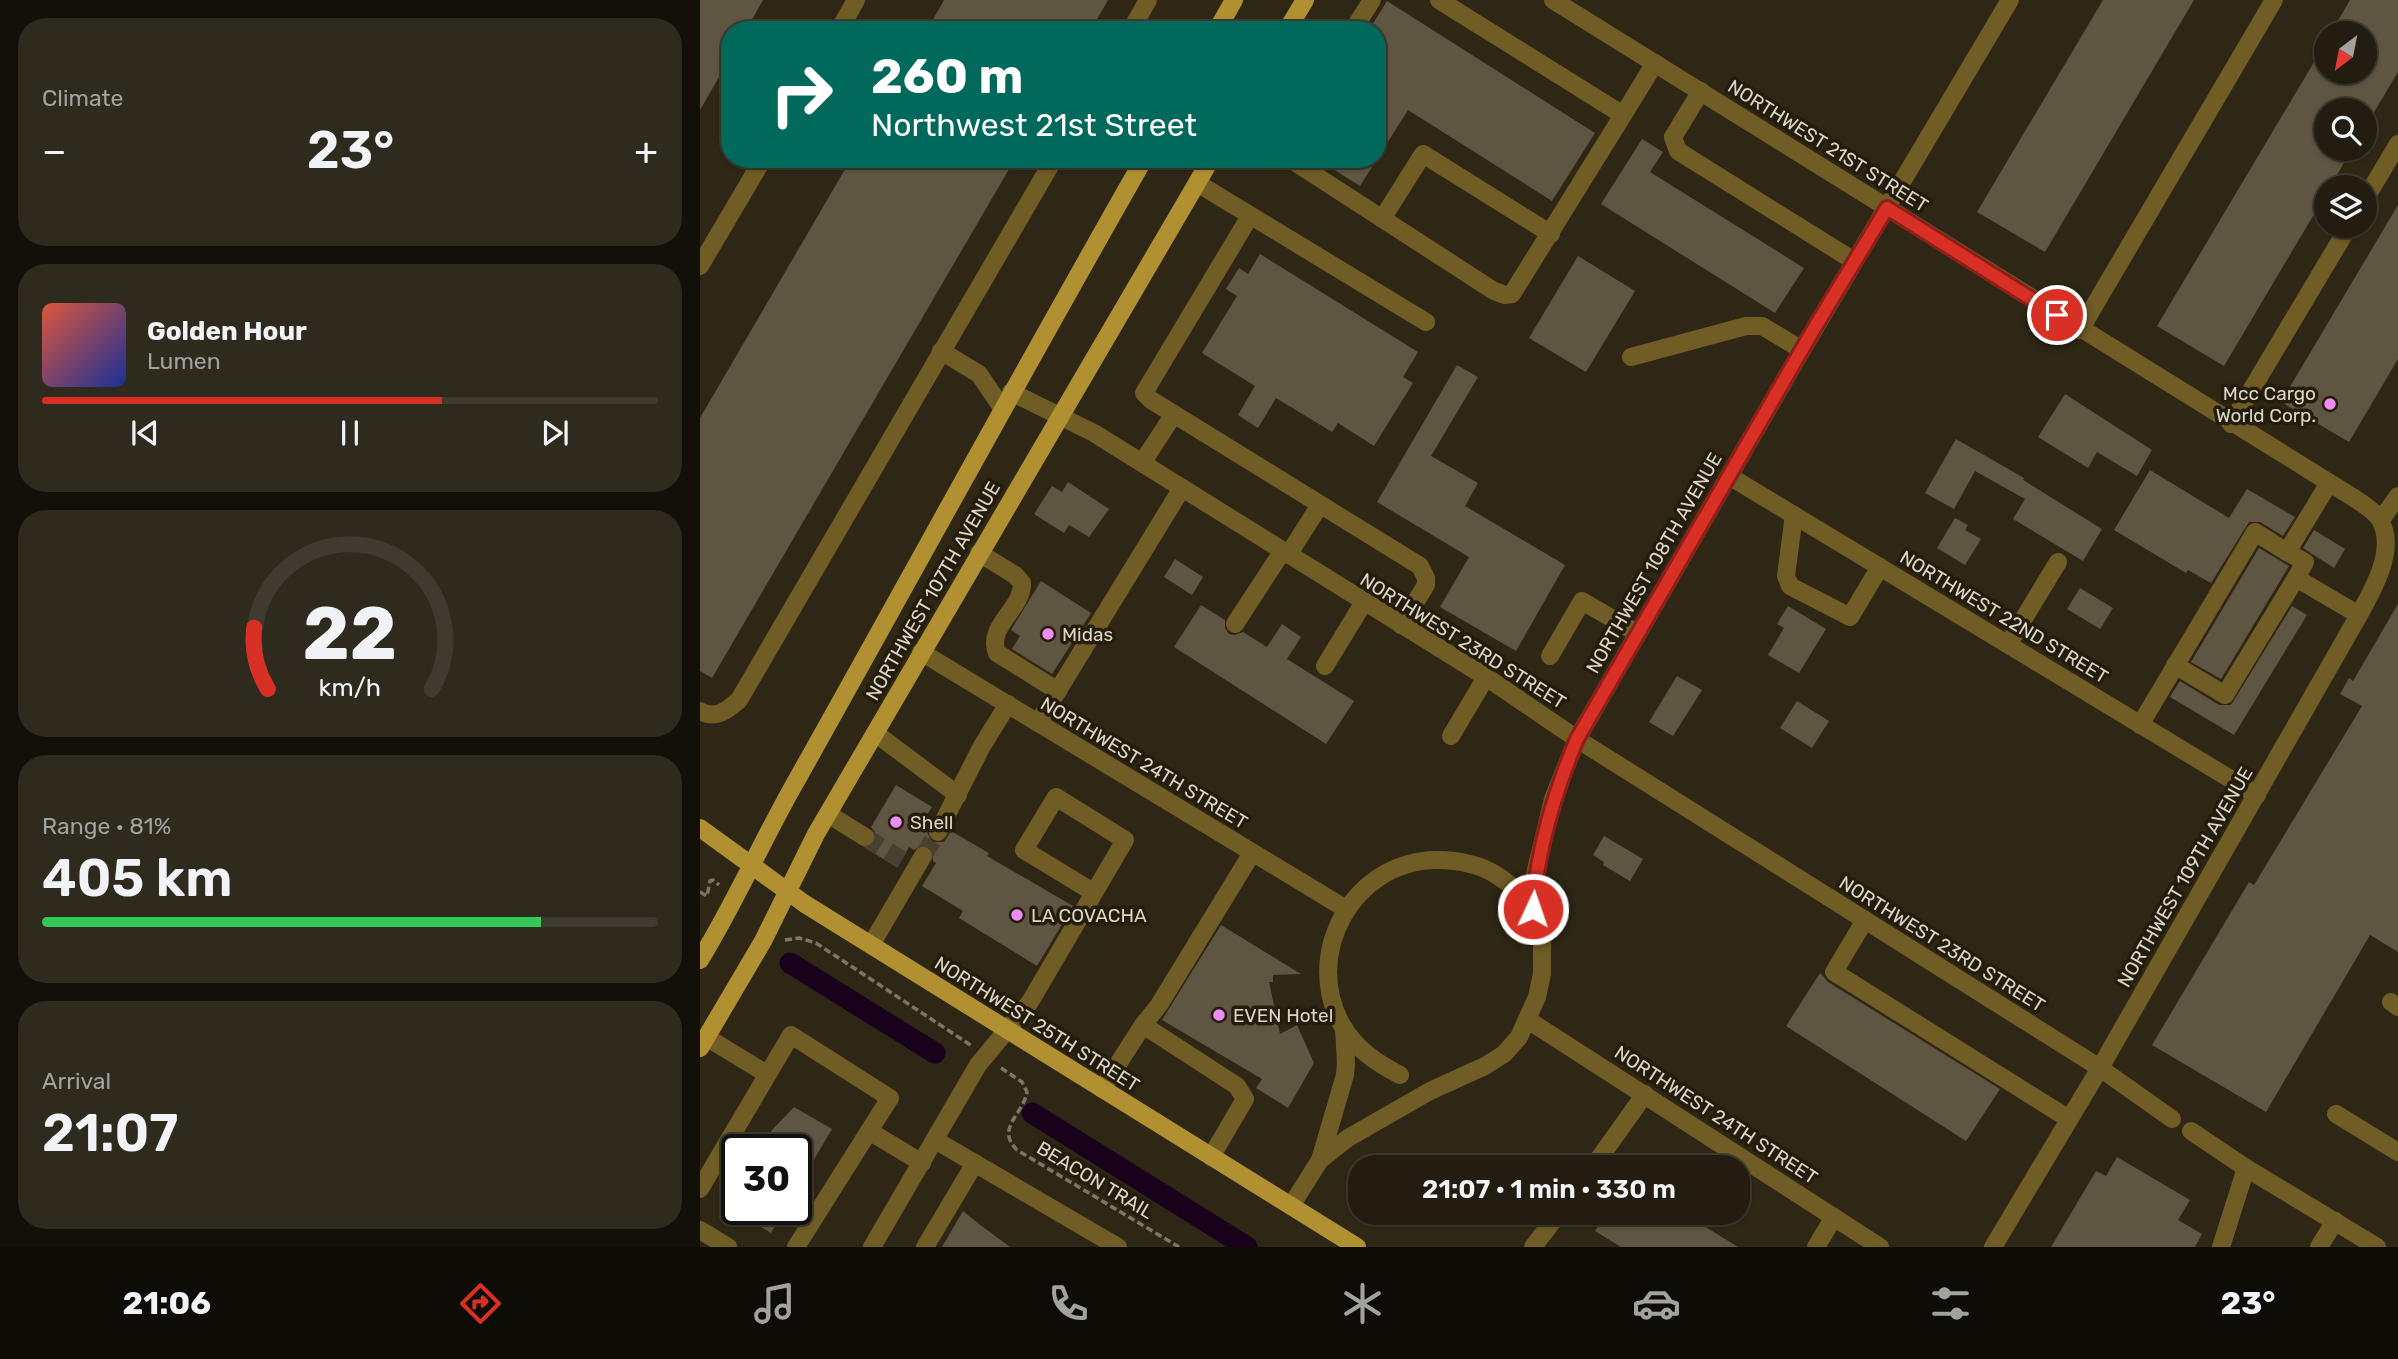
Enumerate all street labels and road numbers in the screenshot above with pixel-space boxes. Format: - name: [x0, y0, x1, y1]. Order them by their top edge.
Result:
- street label: NORTHWEST 21ST STREET: [1724, 75, 1932, 217]
- street label: NORTHWEST 108TH AVENUE: [1581, 448, 1727, 678]
- street label: NORTHWEST 107TH AVENUE: [861, 477, 1005, 705]
- street label: NORTHWEST 22ND STREET: [1896, 546, 2112, 688]
- street label: NORTHWEST 23RD STREET: [1356, 568, 1570, 714]
- street label: NORTHWEST 24TH STREET: [1036, 692, 1252, 834]
- street label: NORTHWEST 109TH AVENUE: [2112, 763, 2258, 991]
- street label: NORTHWEST 23RD STREET: [1835, 871, 2049, 1017]
- street label: NORTHWEST 25TH STREET: [930, 951, 1144, 1097]
- street label: NORTHWEST 24TH STREET: [1610, 1041, 1822, 1189]
- street label: BEACON TRAIL: [1033, 1136, 1158, 1224]

